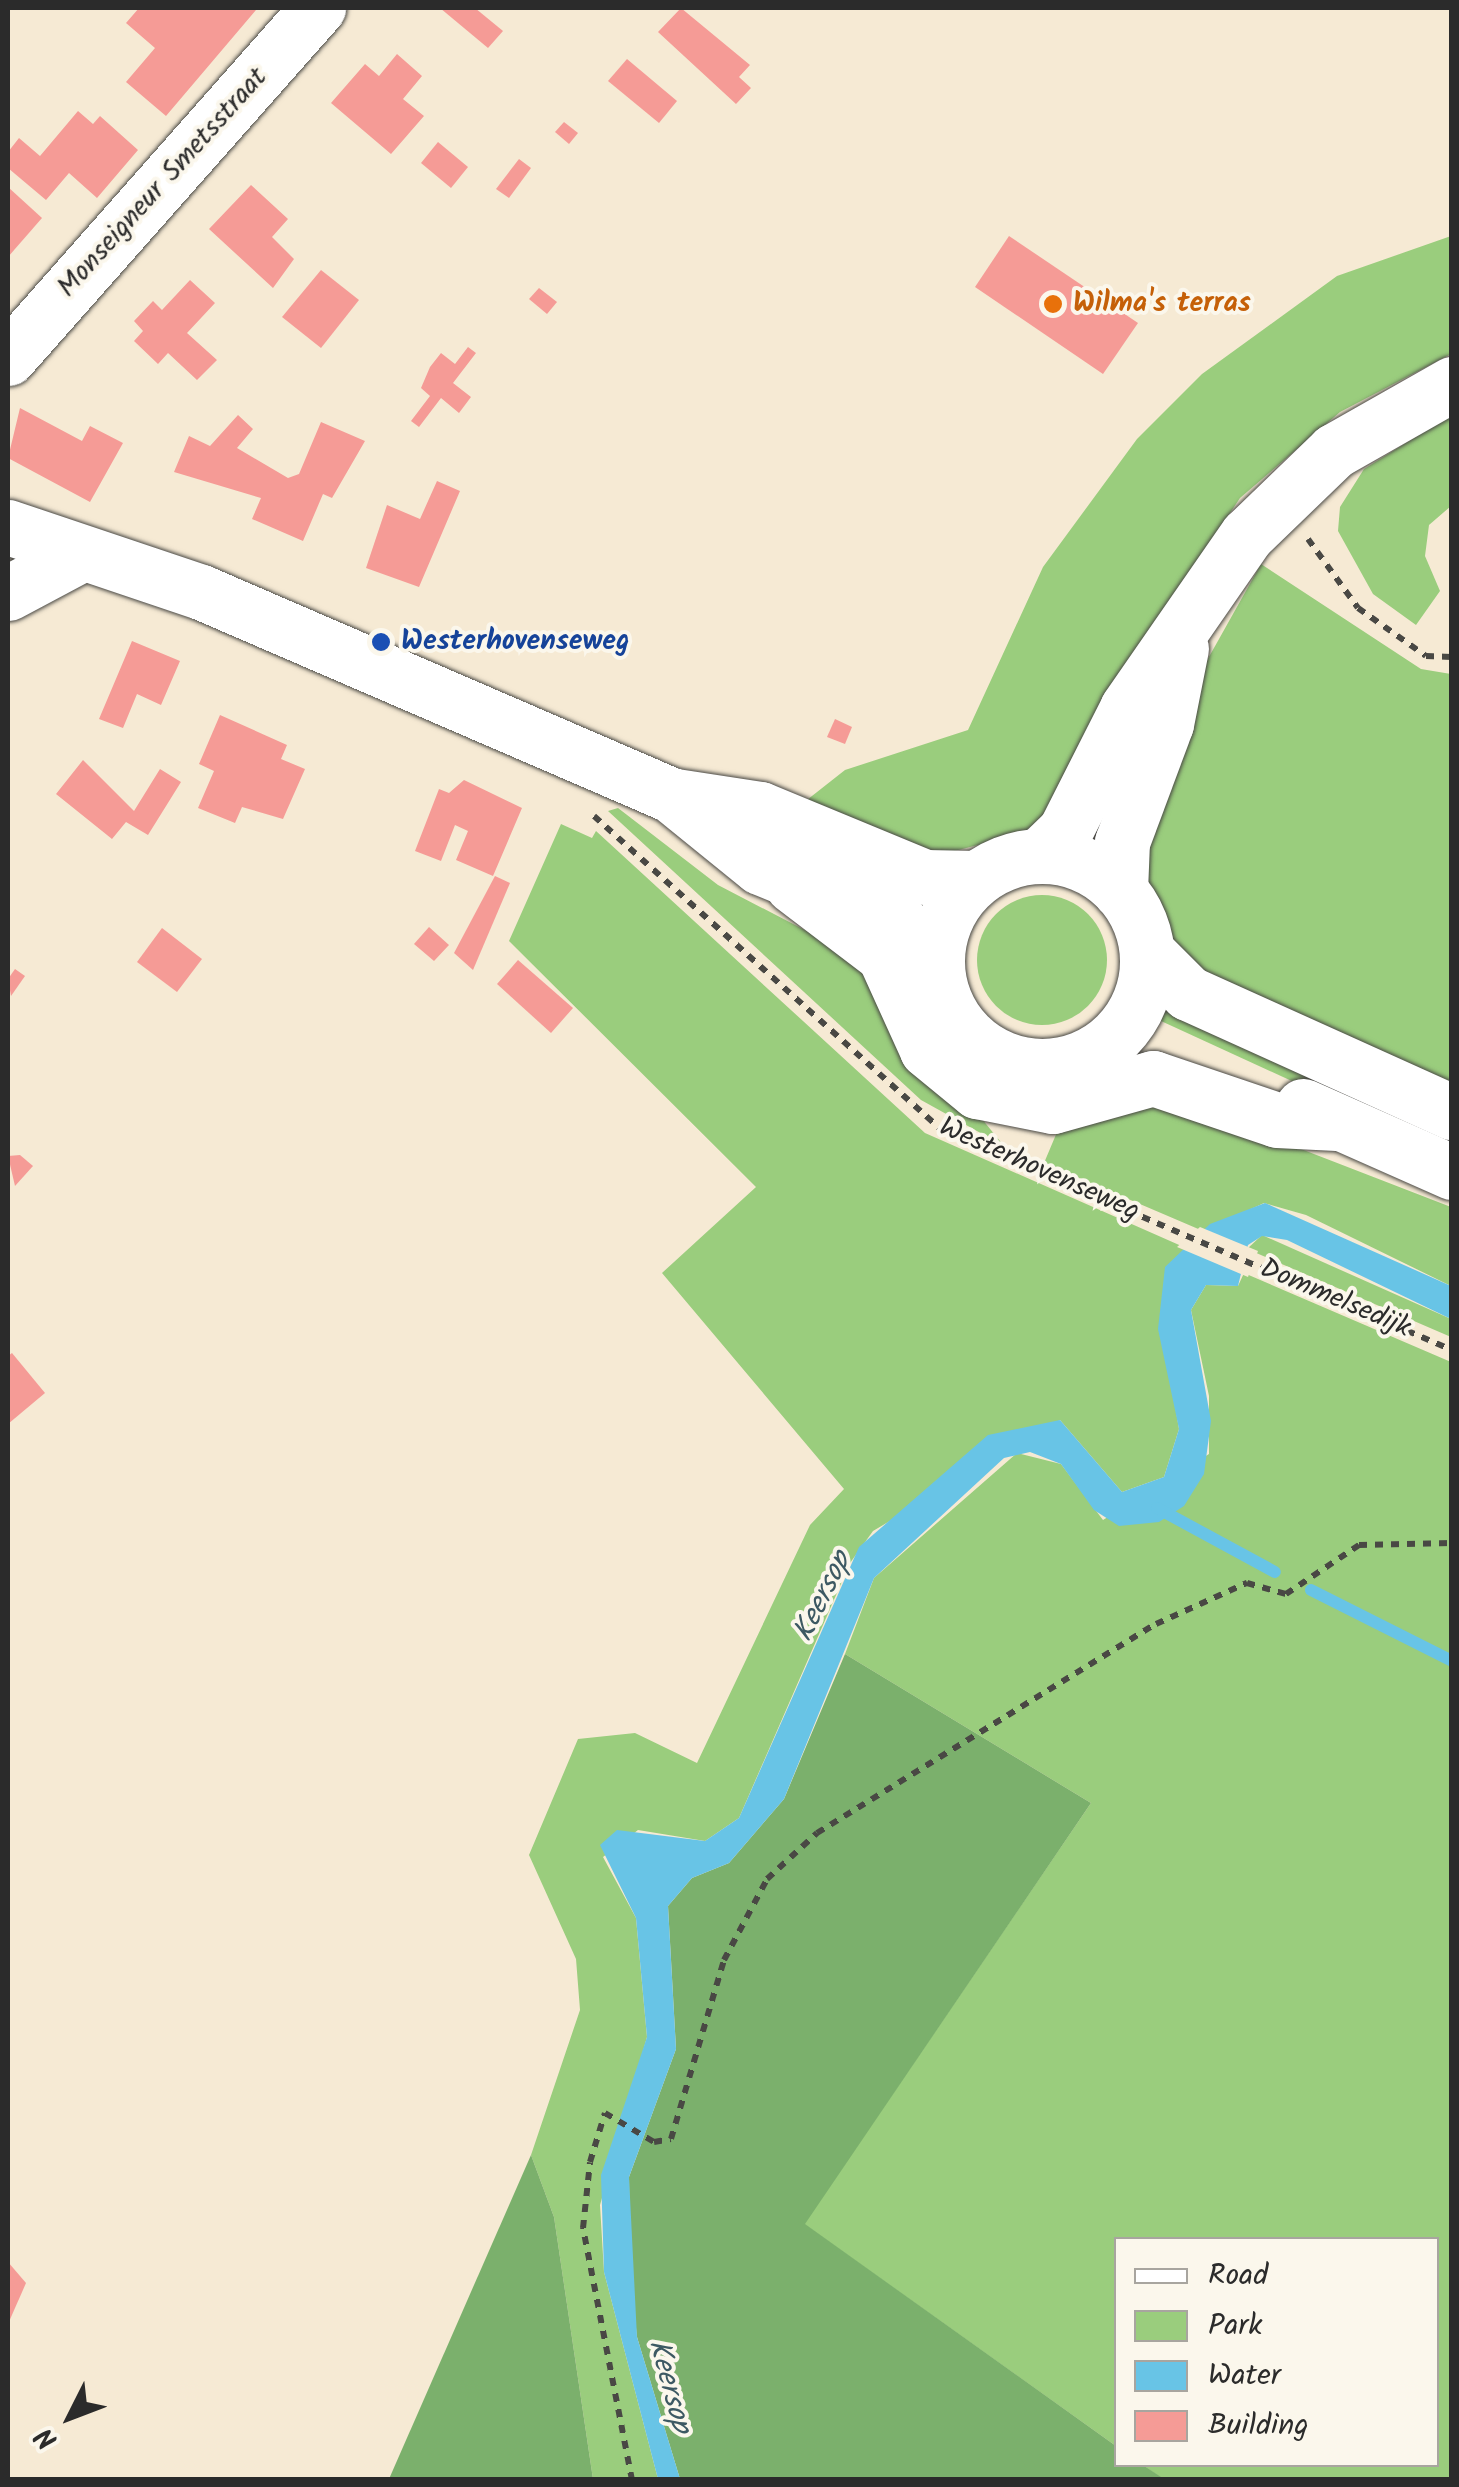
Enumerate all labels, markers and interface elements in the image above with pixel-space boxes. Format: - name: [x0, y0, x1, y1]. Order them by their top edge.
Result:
- street label: Monseigneur Smetsstraat: [51, 61, 275, 305]
- place label: Wilma's terras: [1073, 287, 1251, 321]
- marker: Wilma's terras: [1042, 293, 1064, 315]
- place label: Westerhovenseweg: [401, 625, 629, 659]
- marker: Westerhovenseweg: [370, 631, 392, 653]
- street label: Westerhovenseweg: [934, 1111, 1144, 1229]
- street label: Dommelsedijk: [1255, 1252, 1415, 1346]
- water label: Keersop: [786, 1546, 860, 1648]
- legend: [1114, 2237, 1439, 2467]
- text: Road: [1208, 2252, 1268, 2300]
- text: Park: [1208, 2302, 1262, 2350]
- water label: Keersop: [639, 2335, 699, 2437]
- text: Water: [1208, 2352, 1281, 2400]
- north arrow: [20, 2367, 120, 2467]
- text: Building: [1208, 2402, 1308, 2450]
- text: N: [25, 2416, 70, 2459]

